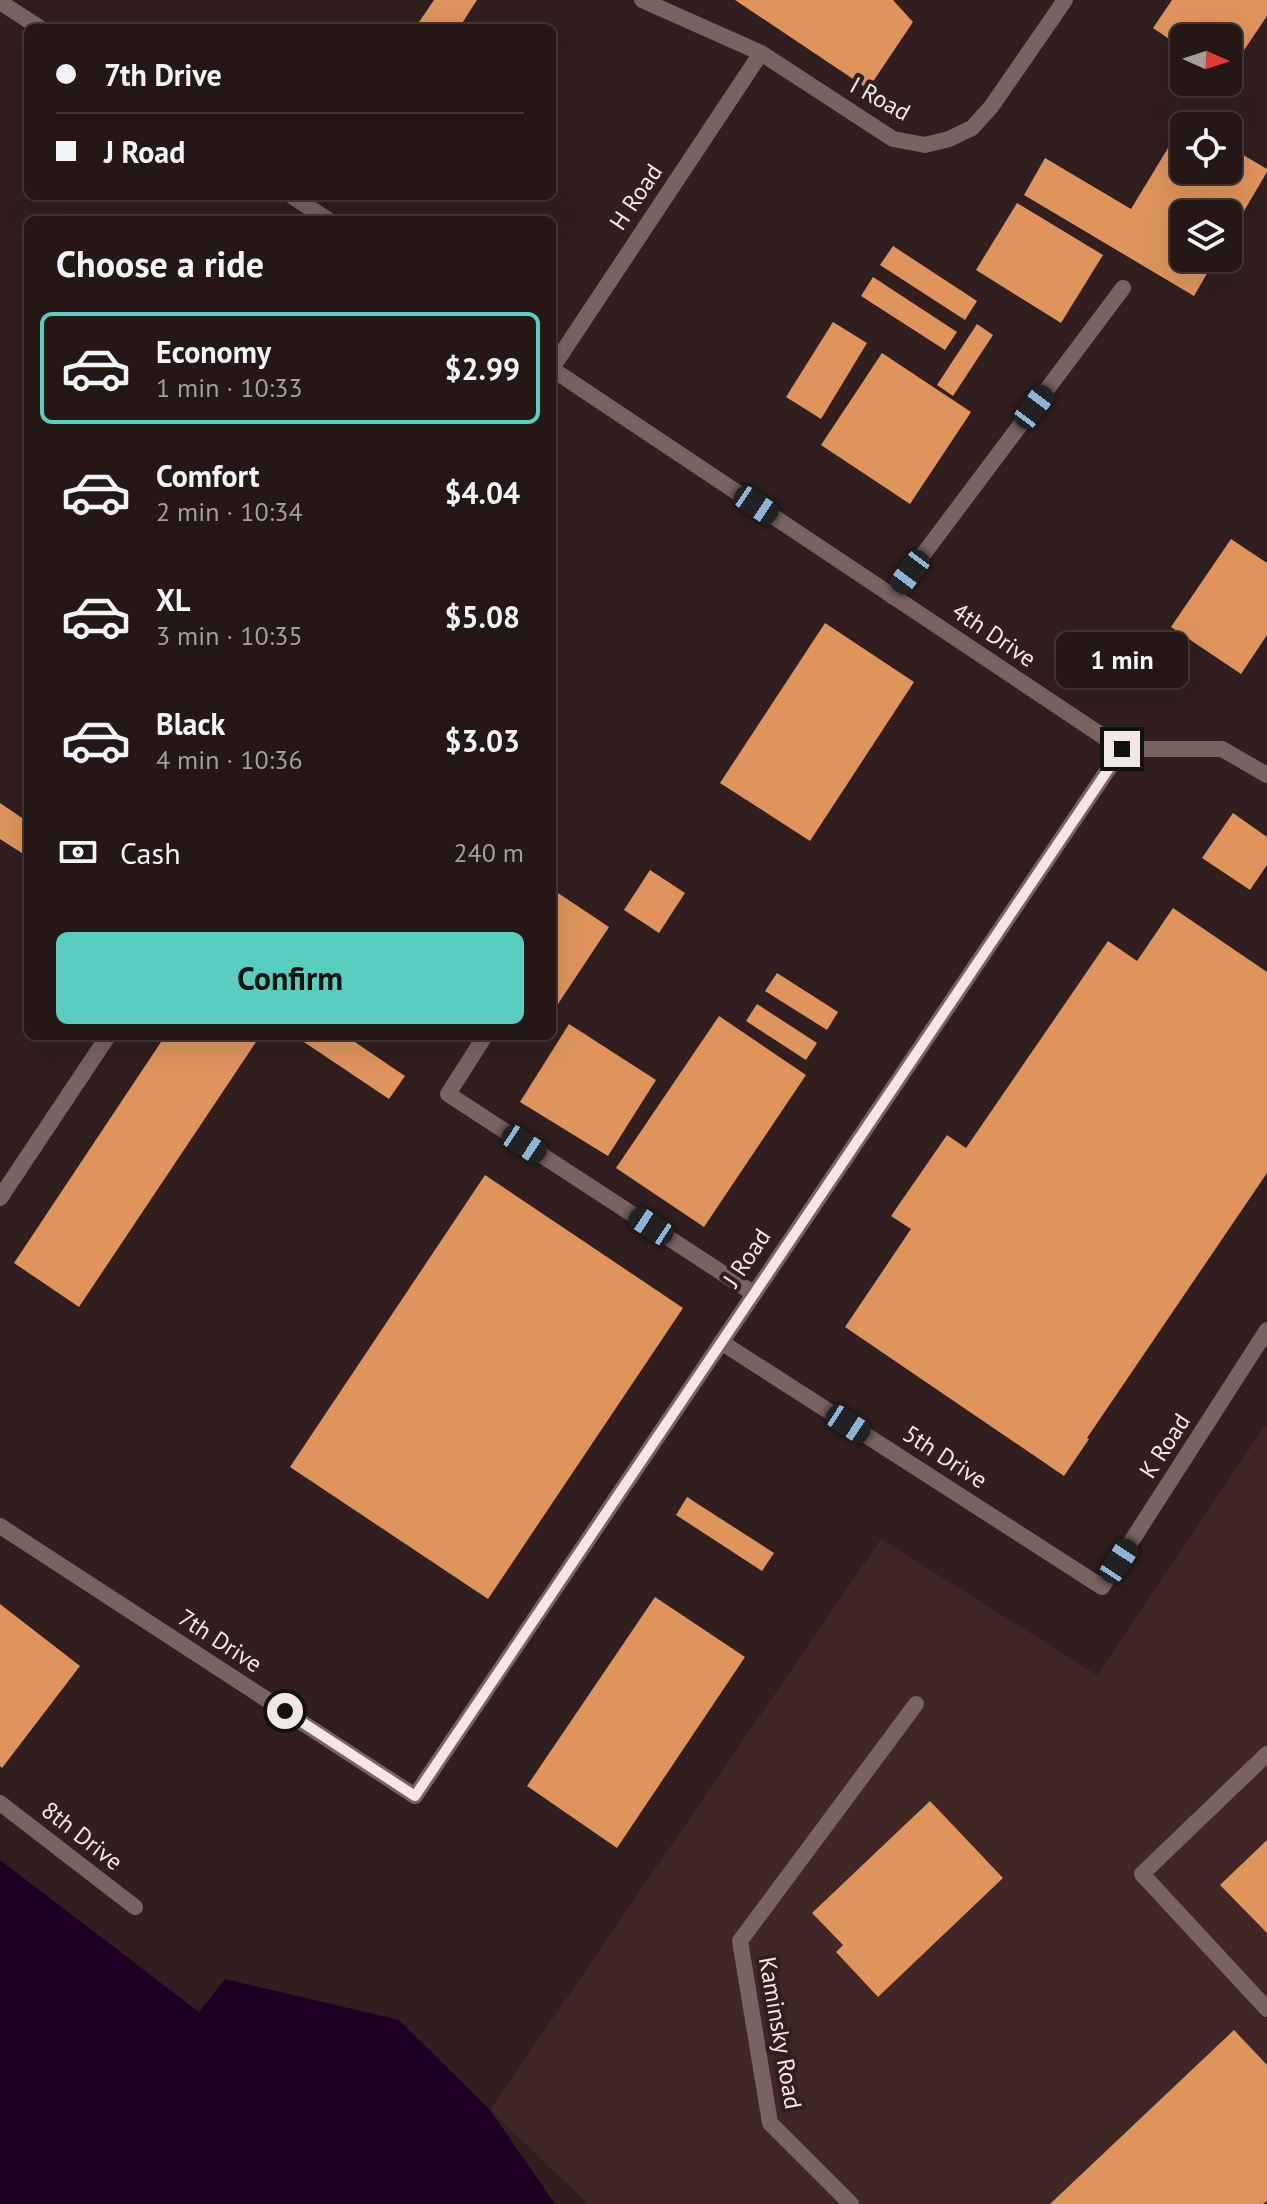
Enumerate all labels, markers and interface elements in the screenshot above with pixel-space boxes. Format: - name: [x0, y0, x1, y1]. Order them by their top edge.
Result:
- north arrow: [1170, 24, 1242, 96]
- map controls: [1170, 24, 1242, 272]
- text: 7th Drive: [104, 55, 222, 94]
- street label: I Road: [845, 69, 916, 128]
- button: locate: [1170, 112, 1242, 184]
- text: J Road: [104, 132, 185, 171]
- street label: H Road: [602, 158, 669, 236]
- button: layers: [1170, 200, 1242, 272]
- text: Choose a ride: [56, 240, 264, 287]
- icon: car: [60, 332, 132, 404]
- text: Economy: [156, 332, 271, 371]
- text: $2.99: [445, 349, 520, 388]
- text: 1 min · 10:33: [156, 371, 303, 404]
- car: [1010, 381, 1058, 433]
- icon: car: [60, 456, 132, 528]
- text: Comfort: [156, 456, 259, 495]
- text: $4.04: [445, 473, 520, 512]
- car: [729, 482, 783, 528]
- text: 2 min · 10:34: [156, 495, 303, 528]
- car: [886, 546, 934, 598]
- icon: car: [60, 580, 132, 652]
- text: XL: [156, 580, 190, 619]
- street label: 4th Drive: [946, 595, 1042, 674]
- text: $5.08: [445, 597, 520, 636]
- text: 3 min · 10:35: [156, 619, 303, 652]
- callout: 1 min: [1056, 633, 1188, 689]
- text: 1 min: [1090, 643, 1154, 676]
- icon: car: [60, 704, 132, 776]
- text: Black: [156, 704, 225, 743]
- text: $3.03: [445, 721, 520, 760]
- route end: [1104, 731, 1140, 767]
- text: 4 min · 10:36: [156, 743, 303, 776]
- icon: cash: [56, 830, 100, 874]
- text: Cash: [120, 833, 181, 872]
- text: 240 m: [453, 836, 524, 869]
- button: Confirm: [56, 932, 524, 1024]
- car: [497, 1121, 551, 1167]
- car: [624, 1203, 678, 1249]
- street label: J Road: [715, 1222, 777, 1294]
- car: [821, 1401, 875, 1447]
- street label: K Road: [1132, 1407, 1197, 1484]
- street label: 5th Drive: [897, 1418, 993, 1495]
- car: [1096, 1534, 1142, 1588]
- street label: 7th Drive: [172, 1602, 268, 1679]
- route start: [267, 1693, 303, 1729]
- street label: 8th Drive: [36, 1794, 129, 1877]
- street label: Kaminsky Road: [752, 1954, 809, 2111]

